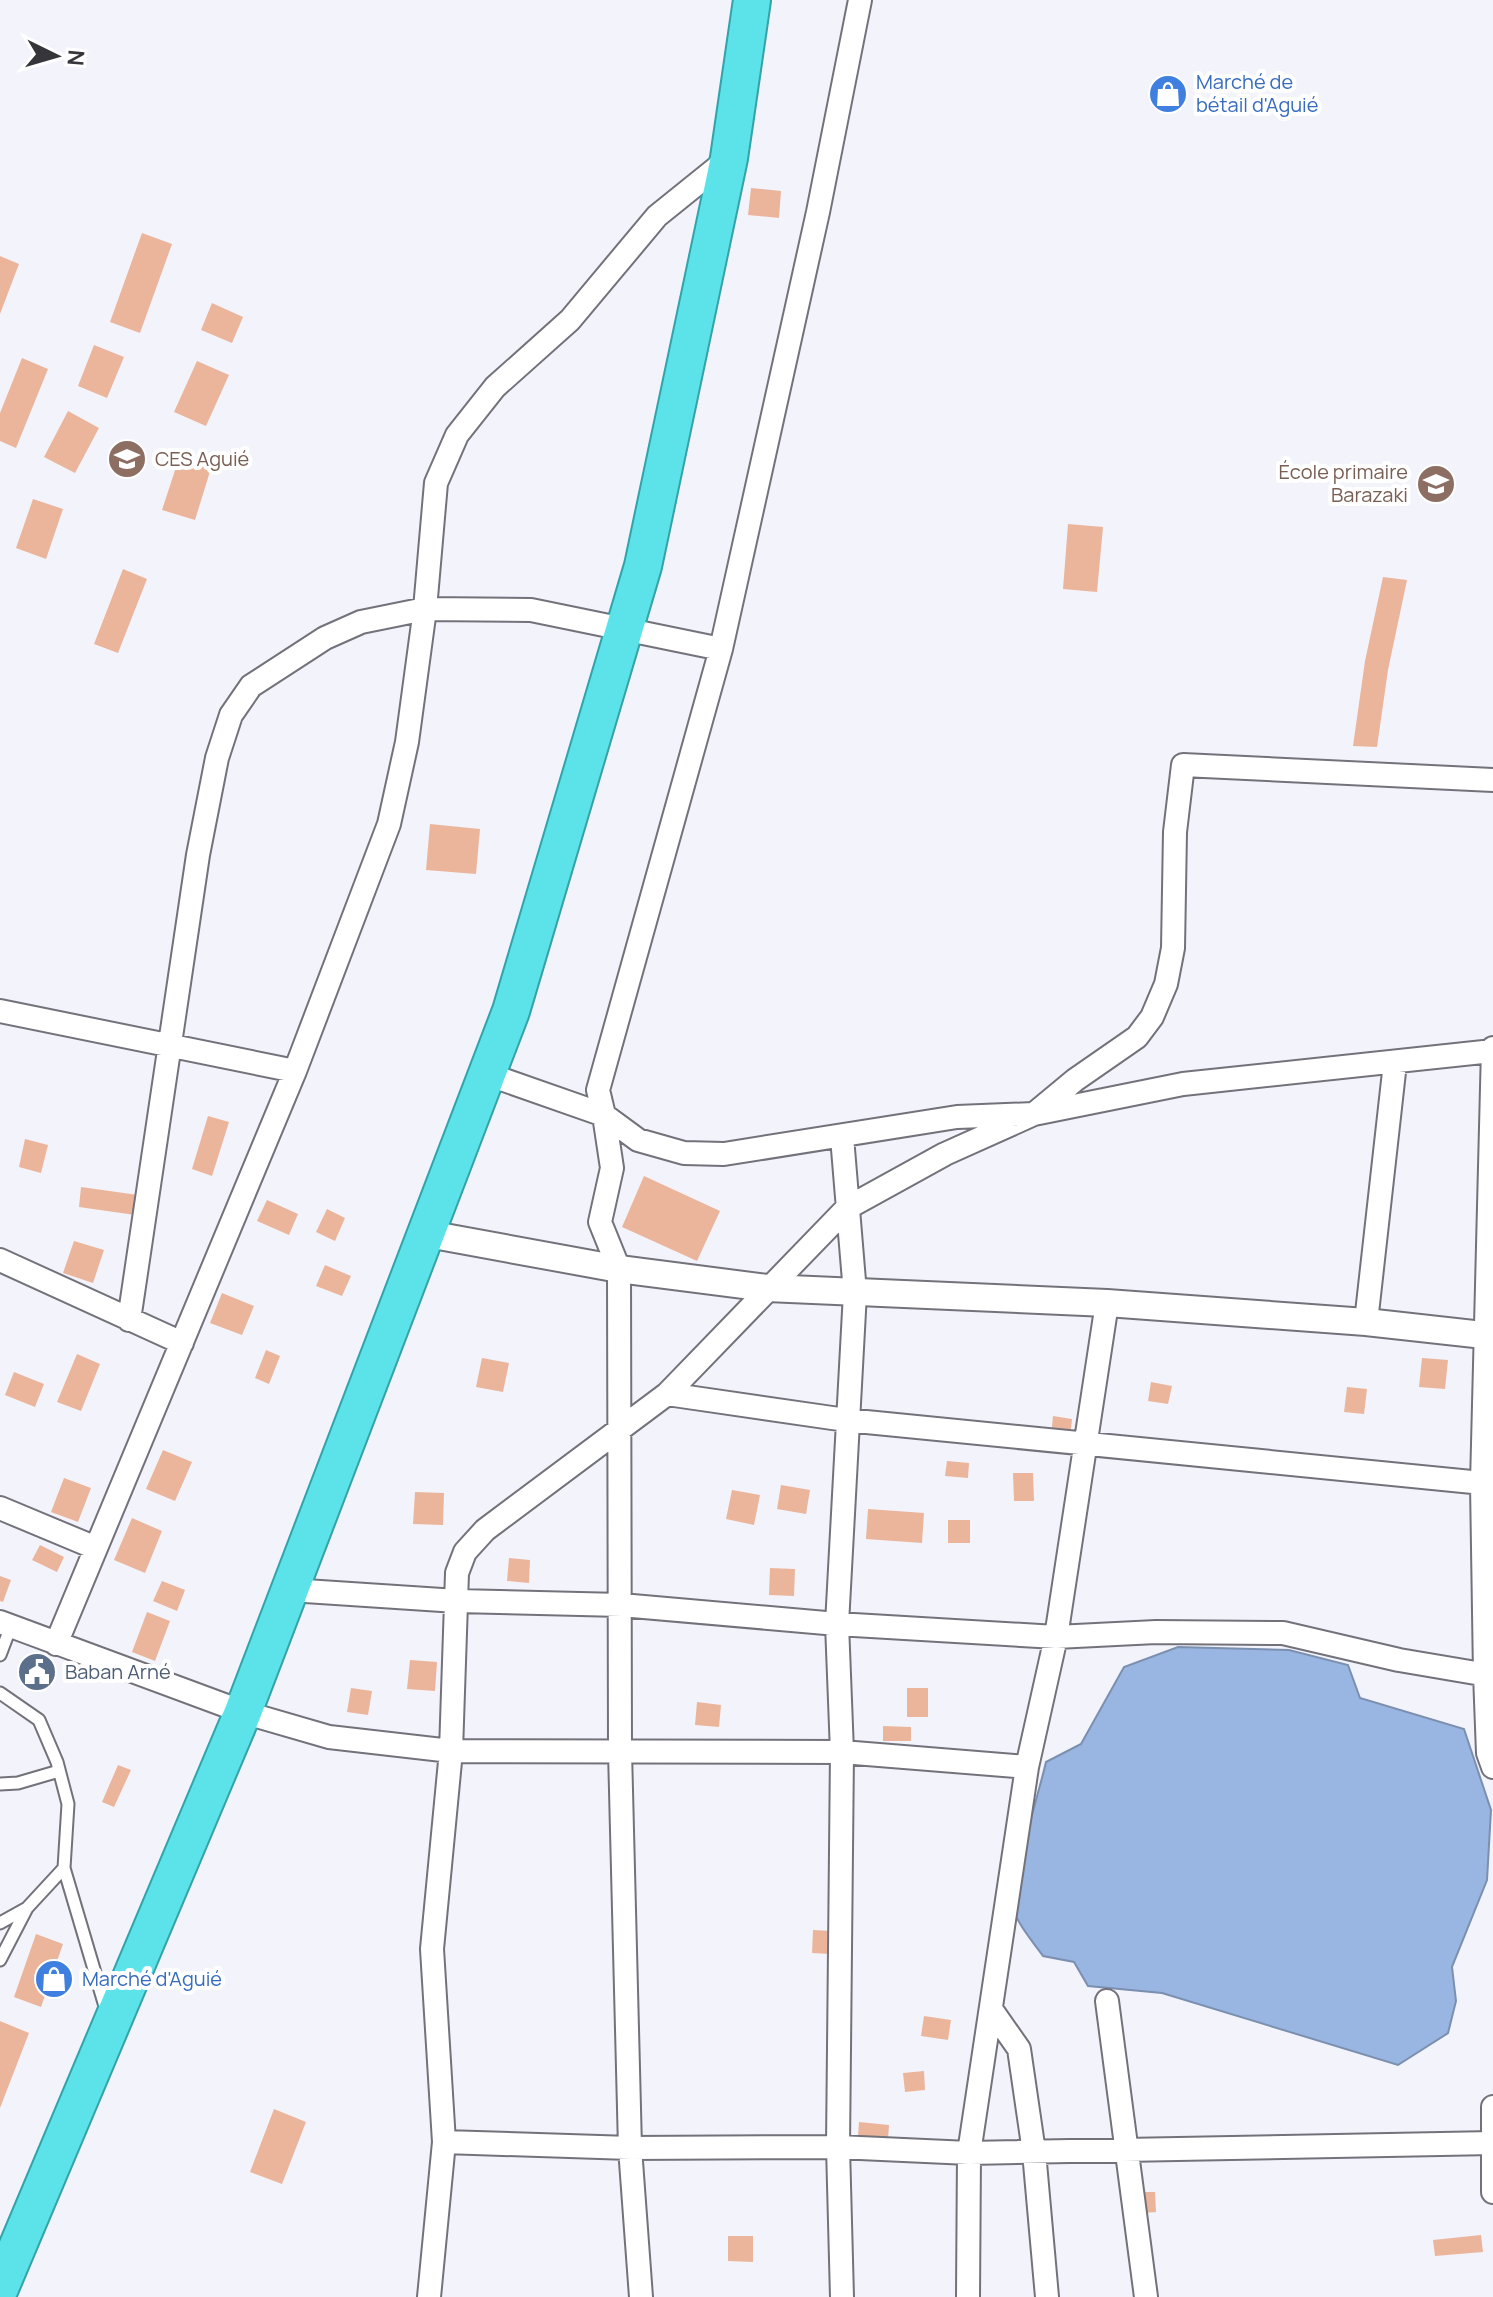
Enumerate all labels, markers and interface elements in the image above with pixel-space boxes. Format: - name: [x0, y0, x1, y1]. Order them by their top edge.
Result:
- north arrow: [16, 16, 96, 96]
- text: N: [60, 49, 92, 67]
- place label: Marché de bétail d'Aguié: [1196, 68, 1318, 118]
- shop icon: Marché de bétail d'Aguié: [1147, 73, 1189, 115]
- school or university icon: CES Aguié: [106, 438, 148, 480]
- place label: CES Aguié: [155, 445, 249, 472]
- place label: École primaire Barazaki: [1278, 458, 1408, 508]
- school or university icon: École primaire Barazaki: [1415, 463, 1457, 505]
- public building icon: Baban Arné: [16, 1651, 58, 1693]
- place label: Baban Arné: [65, 1658, 171, 1685]
- shop icon: Marché d'Aguié: [33, 1958, 75, 2000]
- place label: Marché d'Aguié: [82, 1965, 222, 1992]

